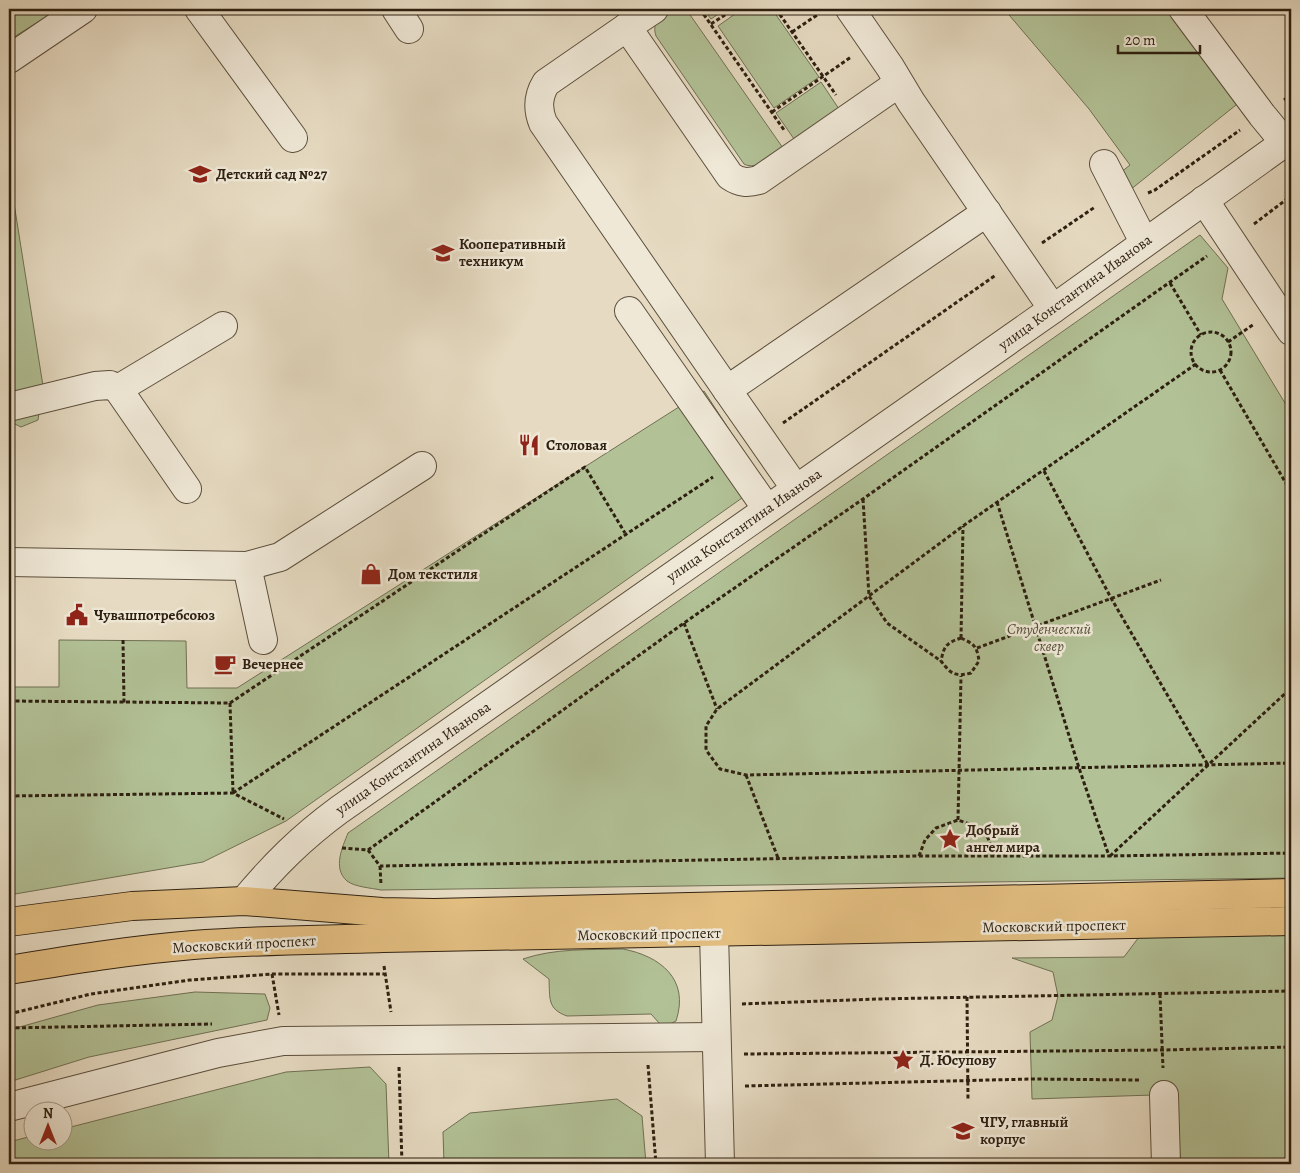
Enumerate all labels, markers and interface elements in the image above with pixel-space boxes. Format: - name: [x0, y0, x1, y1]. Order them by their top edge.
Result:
- scale bar: [1118, 22, 1200, 54]
- text: 20 m: [1125, 30, 1156, 50]
- school or university icon: Детский сад №27: [187, 161, 213, 187]
- place label: Детский сад №27: [216, 164, 328, 184]
- street label: улица Константина Иванова: [993, 229, 1156, 355]
- place label: Кооперативный техникум: [459, 234, 566, 271]
- school or university icon: Кооперативный техникум: [430, 240, 456, 266]
- restaurant icon: Столовая: [516, 432, 542, 458]
- place label: Столовая: [546, 435, 607, 455]
- street label: улица Константина Иванова: [662, 464, 826, 587]
- shop icon: Дом текстиля: [358, 561, 384, 587]
- place label: Дом текстиля: [388, 564, 478, 584]
- public building icon: Чувашпотребсоюз: [64, 602, 90, 628]
- place label: Чувашпотребсоюз: [94, 605, 215, 625]
- park label: Студенческий сквер: [1007, 619, 1091, 656]
- cafe icon: Вечернее: [212, 651, 238, 677]
- place label: Вечернее: [242, 654, 304, 674]
- street label: улица Константина Иванова: [331, 697, 495, 820]
- place label: Добрый ангел мира: [966, 820, 1041, 857]
- place icon: Добрый ангел мира: [937, 826, 963, 852]
- street label: Московский проспект: [982, 915, 1126, 937]
- street label: Московский проспект: [577, 923, 721, 945]
- street label: Московский проспект: [172, 930, 317, 958]
- place icon: Д. Юсупову: [890, 1047, 916, 1073]
- place label: Д. Юсупову: [920, 1050, 997, 1070]
- north arrow: [22, 1100, 72, 1150]
- text: N: [43, 1104, 53, 1123]
- place label: ЧГУ, главный корпус: [980, 1112, 1068, 1149]
- school or university icon: ЧГУ, главный корпус: [950, 1118, 976, 1144]

